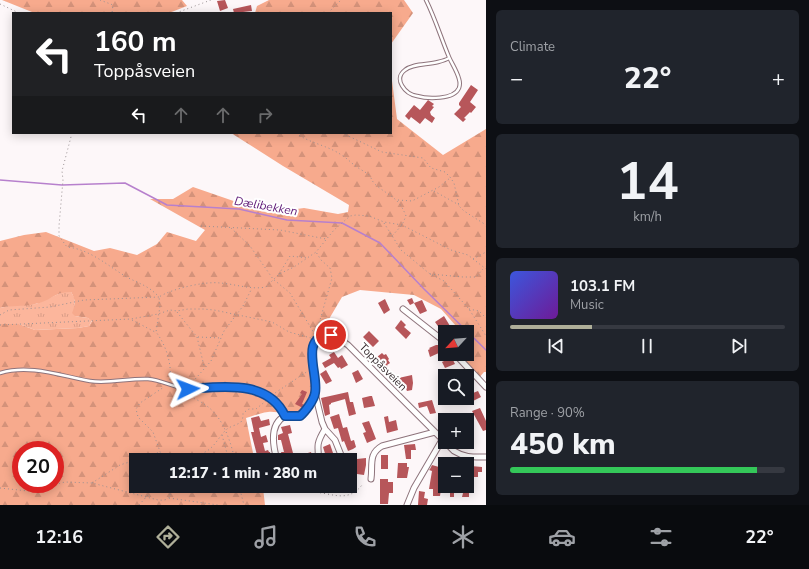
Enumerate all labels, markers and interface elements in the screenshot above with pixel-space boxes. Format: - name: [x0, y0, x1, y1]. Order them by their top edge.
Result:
- text: 160 m: [94, 23, 177, 61]
- icon: left: [28, 28, 80, 80]
- text: Climate: [510, 38, 555, 56]
- text: 22°: [624, 58, 671, 99]
- text: Toppåsveien: [94, 59, 195, 83]
- text: −: [510, 64, 523, 94]
- text: +: [772, 64, 785, 94]
- icon: left: [128, 104, 150, 126]
- icon: ahead: [170, 104, 192, 126]
- icon: ahead: [212, 104, 234, 126]
- icon: right: [254, 104, 276, 126]
- text: 14: [616, 146, 679, 217]
- water label: Dælibekken: [233, 193, 299, 219]
- text: km/h: [633, 208, 662, 226]
- text: 103.1 FM: [570, 276, 635, 296]
- text: Music: [570, 296, 604, 314]
- pin: [314, 318, 348, 352]
- icon: arrive: [320, 324, 342, 346]
- north arrow: [438, 325, 474, 361]
- map controls: [438, 325, 474, 493]
- icon: previous: [545, 335, 567, 357]
- icon: pause: [636, 335, 658, 357]
- icon: next: [728, 335, 750, 357]
- street label: Toppåsveien: [356, 340, 410, 394]
- position arrow: [167, 368, 209, 410]
- button: search: [438, 369, 474, 405]
- text: Range · 90%: [510, 404, 585, 422]
- button: +: [438, 413, 474, 449]
- text: 450 km: [510, 424, 616, 465]
- speed limit sign: 20: [12, 441, 64, 493]
- button: −: [438, 457, 474, 493]
- text: 12:17 · 1 min · 280 m: [169, 463, 317, 483]
- icon: directions: [154, 523, 182, 551]
- icon: music: [252, 523, 280, 551]
- icon: phone: [351, 523, 379, 551]
- icon: climate: [449, 523, 477, 551]
- icon: car: [548, 523, 576, 551]
- icon: filters: [647, 523, 675, 551]
- text: 12:16: [35, 525, 83, 549]
- text: 22°: [745, 525, 774, 549]

